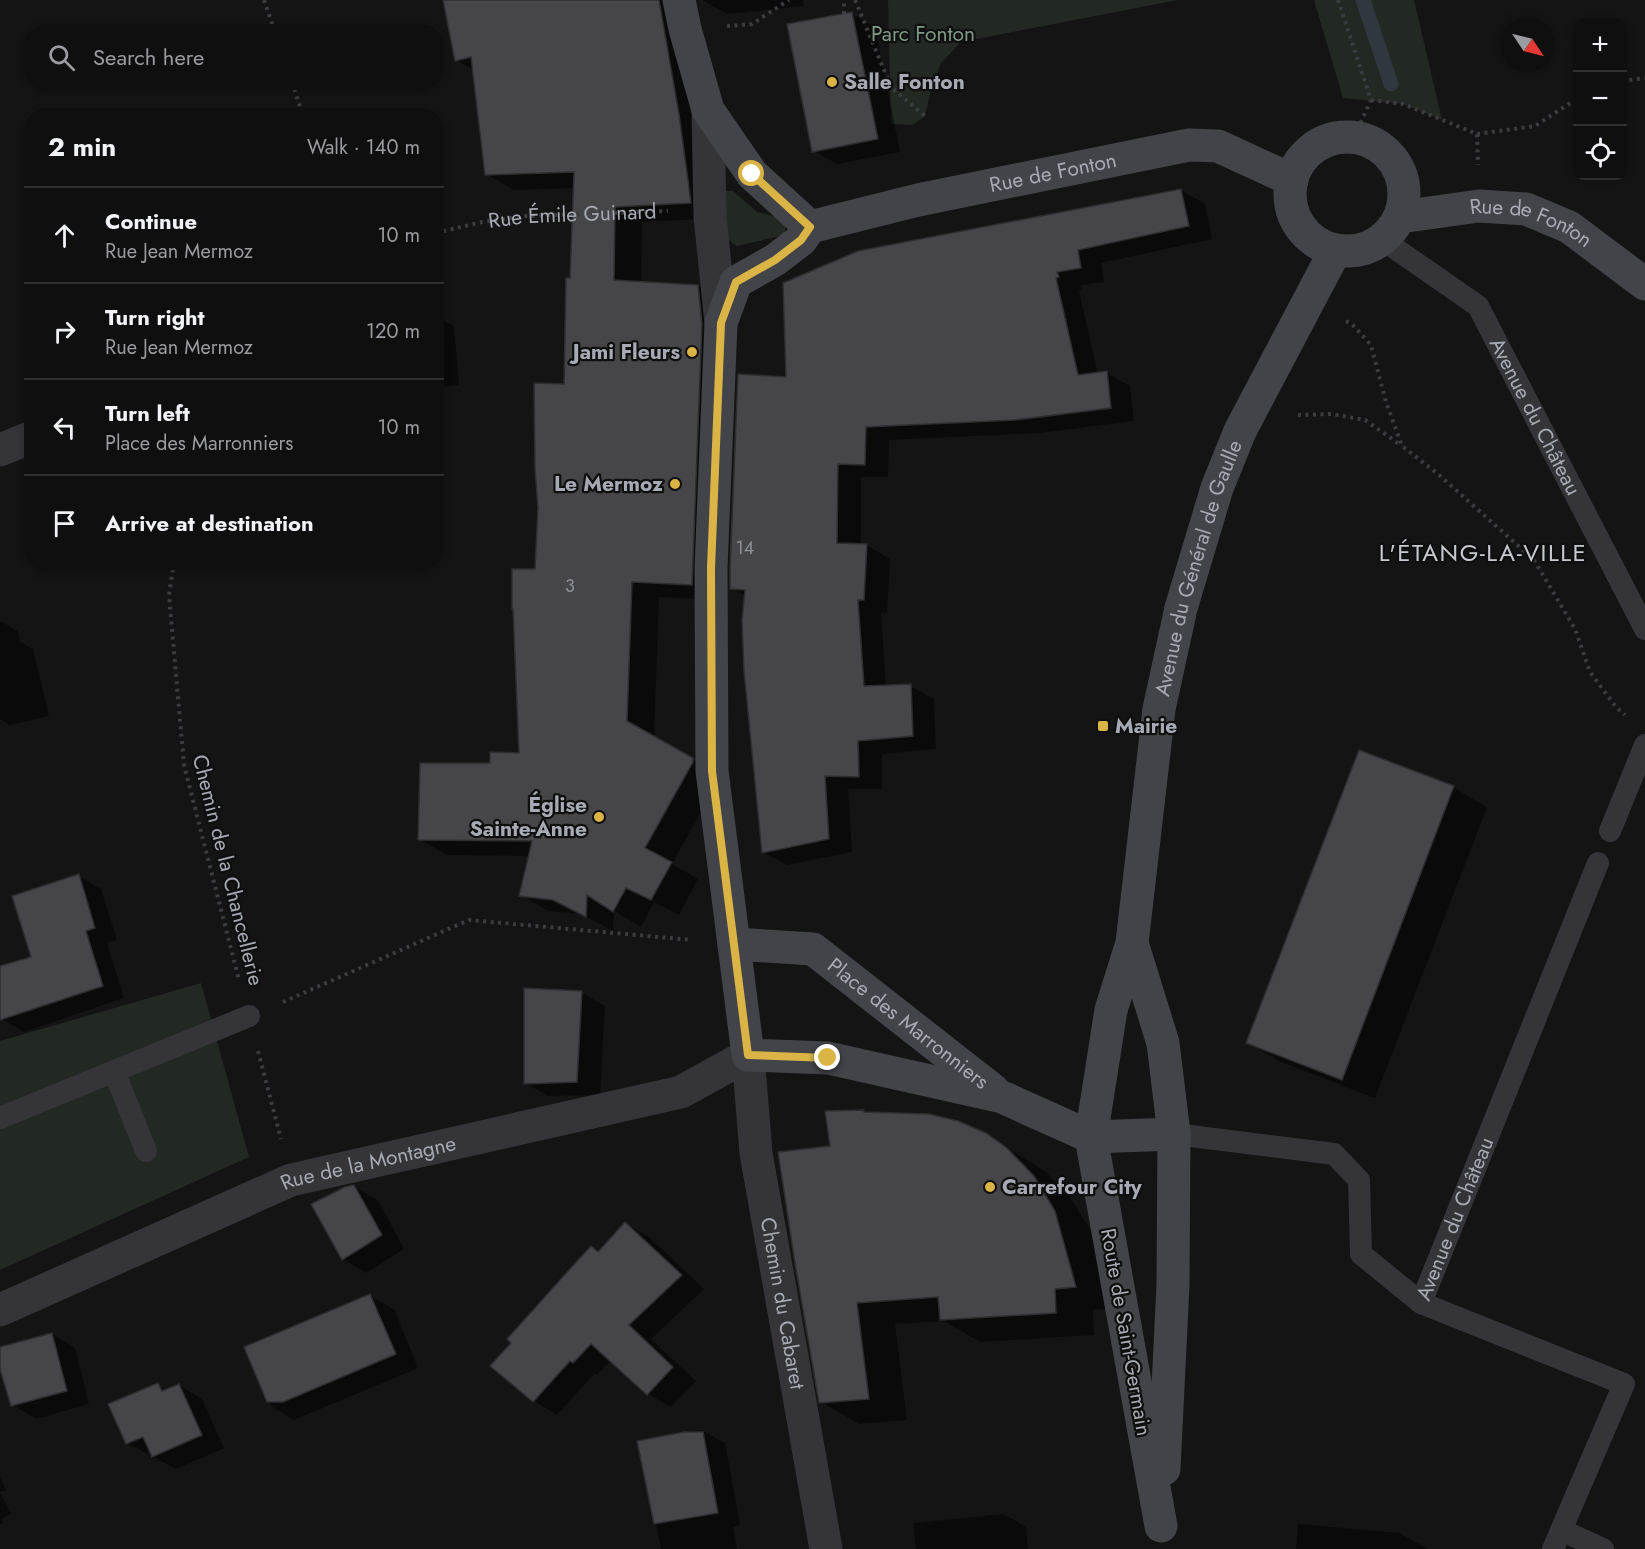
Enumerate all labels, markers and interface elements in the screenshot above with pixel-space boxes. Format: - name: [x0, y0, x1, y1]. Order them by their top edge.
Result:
- north arrow: [1501, 18, 1555, 72]
- map controls: [1573, 18, 1627, 180]
- button: +: [1573, 18, 1627, 72]
- park label: Parc Fonton: [871, 19, 975, 49]
- search box: [24, 24, 444, 90]
- icon: search: [45, 41, 78, 74]
- text: Search here: [93, 41, 204, 73]
- place label: Salle Fonton: [844, 67, 965, 97]
- button: −: [1573, 72, 1627, 126]
- marker: Salle Fonton: [825, 75, 839, 89]
- button: locate: [1573, 126, 1627, 180]
- text: 2 min: [48, 128, 116, 166]
- text: Walk · 140 m: [307, 133, 420, 162]
- street label: Rue de Fonton: [987, 145, 1119, 200]
- route start: [738, 160, 764, 186]
- street label: Rue de Fonton: [1468, 191, 1599, 255]
- street label: Rue Émile Guinard: [486, 196, 657, 236]
- text: Continue: [105, 205, 197, 237]
- icon: ahead: [48, 219, 81, 252]
- text: 10 m: [377, 221, 420, 250]
- text: Rue Jean Mermoz: [105, 237, 253, 266]
- text: Turn right: [105, 301, 205, 333]
- icon: right: [48, 315, 81, 348]
- text: 120 m: [366, 317, 420, 346]
- street label: Avenue du Château: [1482, 332, 1588, 500]
- text: Rue Jean Mermoz: [105, 333, 253, 362]
- place label: Jami Fleurs: [569, 337, 680, 367]
- marker: Jami Fleurs: [685, 345, 699, 359]
- text: Turn left: [105, 397, 190, 429]
- icon: left: [48, 411, 81, 444]
- text: 10 m: [377, 413, 420, 442]
- text: Place des Marronniers: [105, 429, 293, 458]
- street label: Avenue du Général de Gaulle: [1147, 435, 1250, 699]
- place label: Le Mermoz: [554, 469, 663, 499]
- marker: Le Mermoz: [668, 477, 682, 491]
- icon: arrive: [48, 507, 81, 540]
- text: Arrive at destination: [105, 507, 314, 539]
- house number: 14: [736, 535, 754, 561]
- district label: L'ÉTANG-LA-VILLE: [1379, 535, 1587, 570]
- house number: 3: [565, 573, 575, 599]
- place label: Mairie: [1115, 711, 1177, 741]
- marker: Mairie: [1096, 719, 1110, 733]
- street label: Chemin de la Chancellerie: [185, 751, 271, 989]
- place label: Église Sainte-Anne: [470, 790, 587, 844]
- marker: Église Sainte-Anne: [592, 810, 606, 824]
- street label: Place des Marronniers: [821, 951, 995, 1096]
- route end: [814, 1044, 840, 1070]
- street label: Rue de la Montagne: [276, 1128, 459, 1198]
- street label: Avenue du Château: [1409, 1133, 1501, 1305]
- place label: Carrefour City: [1002, 1172, 1143, 1202]
- marker: Carrefour City: [983, 1180, 997, 1194]
- street label: Chemin du Cabaret: [753, 1215, 812, 1392]
- street label: Route de Saint-Germain: [1093, 1226, 1159, 1438]

